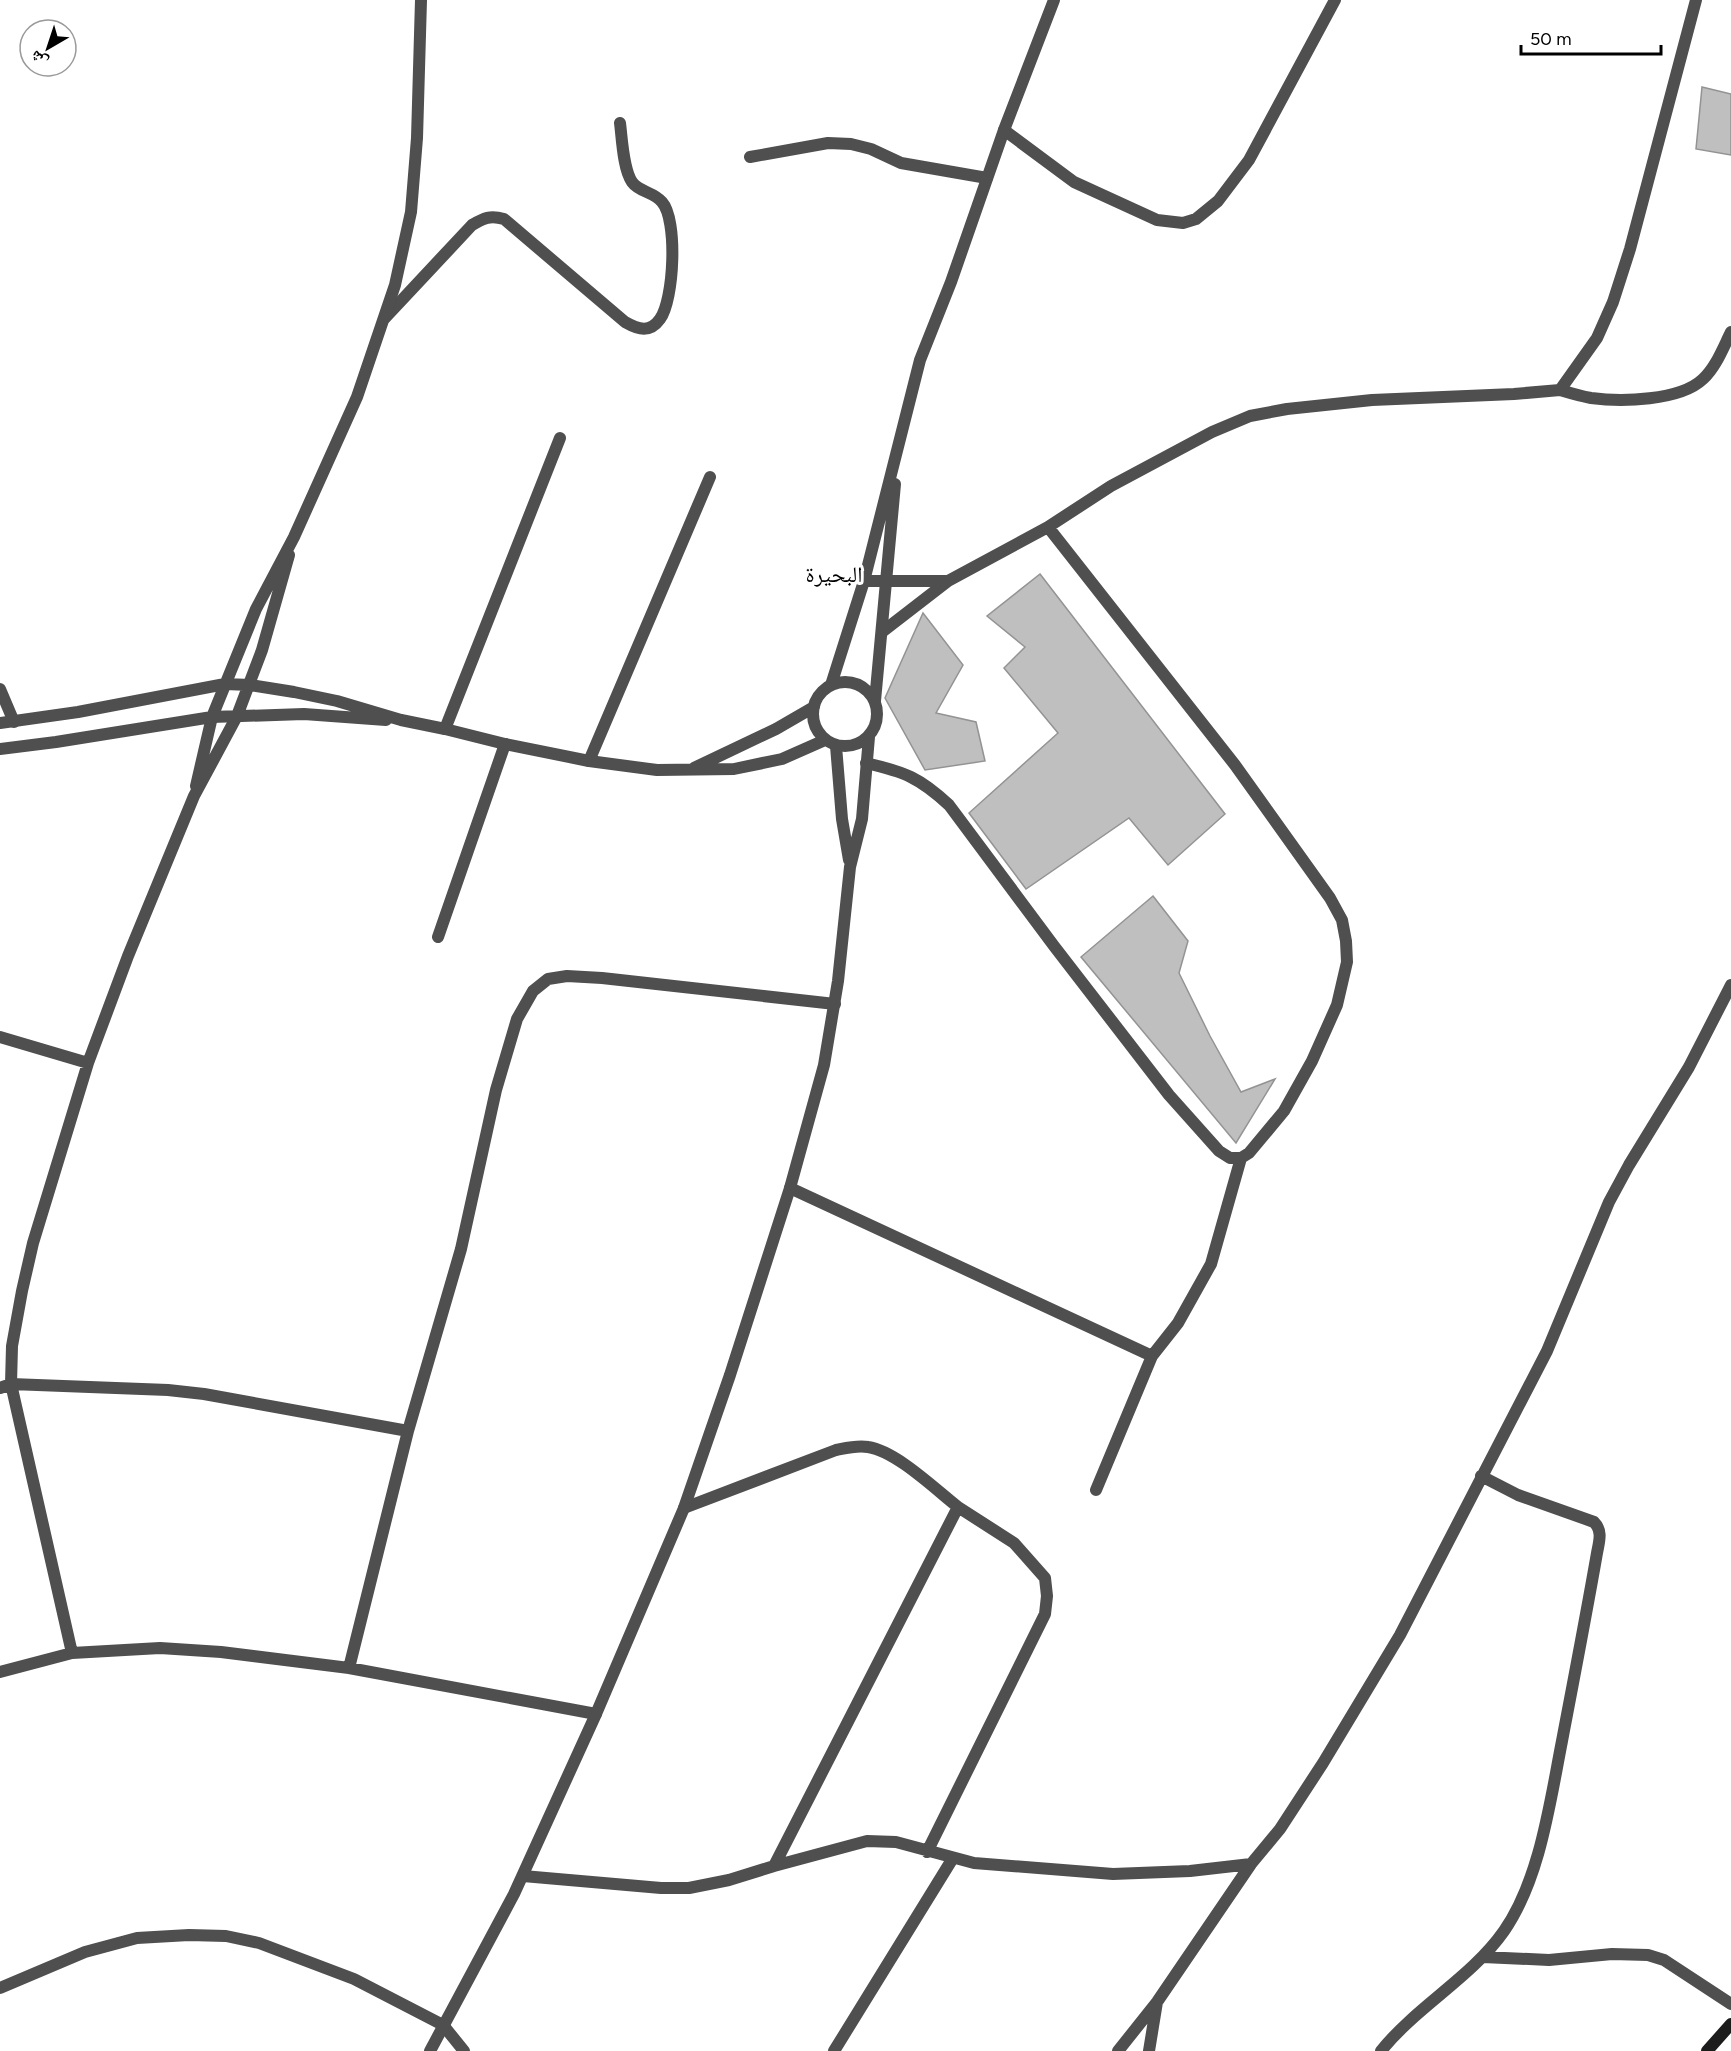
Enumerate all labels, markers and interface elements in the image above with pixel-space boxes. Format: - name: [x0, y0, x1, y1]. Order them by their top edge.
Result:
- north arrow: [18, 18, 78, 78]
- scale bar: [1521, 18, 1660, 56]
- text: 50 m: [1530, 28, 1572, 50]
- text: ش: [26, 47, 51, 72]
- district label: البحيرة: [806, 561, 862, 588]

